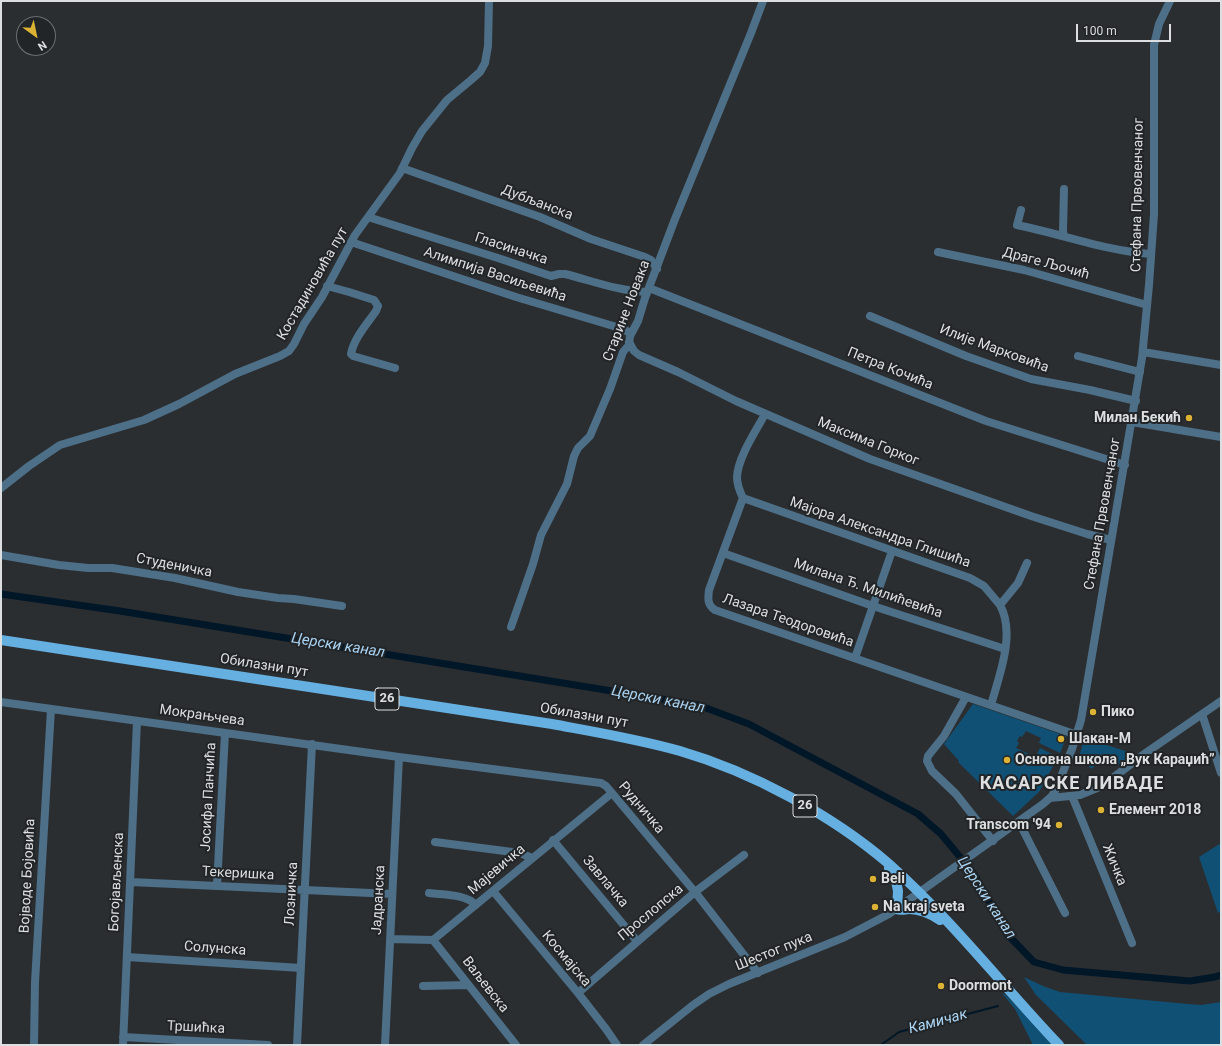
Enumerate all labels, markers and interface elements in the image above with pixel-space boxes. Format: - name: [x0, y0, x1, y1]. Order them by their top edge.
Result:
- north arrow: [16, 16, 56, 56]
- scale bar: [1078, 16, 1173, 42]
- text: 100 m: [1083, 24, 1117, 38]
- text: N: [35, 38, 49, 53]
- street label: Стефана Првовенчаног: [1128, 118, 1148, 272]
- street label: Дубљанска: [499, 182, 575, 224]
- street label: Костадиновића пут: [274, 225, 352, 343]
- street label: Гласиначка: [472, 229, 550, 269]
- street label: Алимпија Васиљевића: [422, 244, 568, 306]
- street label: Драге Љочић: [1001, 244, 1091, 284]
- street label: Старине Новака: [600, 258, 654, 364]
- street label: Илије Марковића: [937, 321, 1051, 377]
- street label: Петра Кочића: [845, 344, 935, 394]
- place label: Милан Бекић: [1094, 410, 1181, 426]
- marker: Милан Бекић: [1184, 413, 1194, 423]
- street label: Максима Горког: [815, 414, 921, 470]
- street label: Стефана Првовенчаног: [1081, 437, 1125, 591]
- street label: Мајора Александра Глишића: [787, 494, 973, 572]
- street label: Студеничка: [135, 550, 213, 582]
- street label: Милана Ђ. Милићевића: [791, 556, 945, 622]
- street label: Лазара Теодоровића: [720, 591, 856, 651]
- water label: Церски канал: [290, 630, 386, 662]
- street label: Обилазни пут: [219, 651, 309, 681]
- water label: Церски канал: [610, 682, 706, 718]
- road number: 26: [375, 688, 399, 710]
- street label: Обилазни пут: [539, 700, 629, 732]
- street label: Мокрањчева: [158, 702, 246, 730]
- place label: Пико: [1101, 704, 1134, 720]
- marker: Пико: [1088, 707, 1098, 717]
- place label: Шакан-М: [1069, 731, 1131, 747]
- marker: Шакан-М: [1056, 734, 1066, 744]
- street label: Јосифа Панчића: [198, 742, 220, 852]
- place label: Основна школа „Вук Караџић”: [1015, 752, 1215, 768]
- marker: Основна школа „Вук Караџић”: [1002, 755, 1012, 765]
- district label: КАСАРСКЕ ЛИВАДЕ: [980, 773, 1164, 795]
- street label: Рудничка: [614, 779, 668, 837]
- road number: 26: [793, 795, 817, 817]
- place label: Елемент 2018: [1109, 802, 1201, 818]
- marker: Елемент 2018: [1096, 805, 1106, 815]
- place label: Transcom '94: [966, 817, 1051, 833]
- street label: Војводе Бојовића: [17, 818, 39, 934]
- marker: Transcom '94: [1054, 820, 1064, 830]
- street label: Богојављенска: [106, 832, 128, 932]
- street label: Мајевичка: [465, 841, 529, 899]
- street label: Жичка: [1098, 842, 1130, 888]
- street label: Завлачка: [578, 853, 632, 911]
- water label: Церски канал: [953, 853, 1019, 943]
- street label: Лозничка: [282, 862, 302, 926]
- street label: Текеришка: [201, 864, 275, 884]
- street label: Јадранска: [369, 865, 389, 935]
- place label: Beli: [881, 871, 905, 887]
- marker: Beli: [868, 874, 878, 884]
- street label: Прослопска: [615, 881, 687, 945]
- place label: Na kraj sveta: [883, 899, 965, 915]
- marker: Na kraj sveta: [870, 902, 880, 912]
- street label: Космајска: [538, 928, 594, 990]
- street label: Шестог пука: [733, 929, 815, 975]
- street label: Солунска: [183, 938, 247, 960]
- street label: Ваљевска: [458, 954, 512, 1016]
- place label: Doormont: [949, 978, 1012, 994]
- marker: Doormont: [936, 981, 946, 991]
- water label: Камичак: [907, 1006, 969, 1038]
- street label: Тршићка: [167, 1018, 225, 1038]

